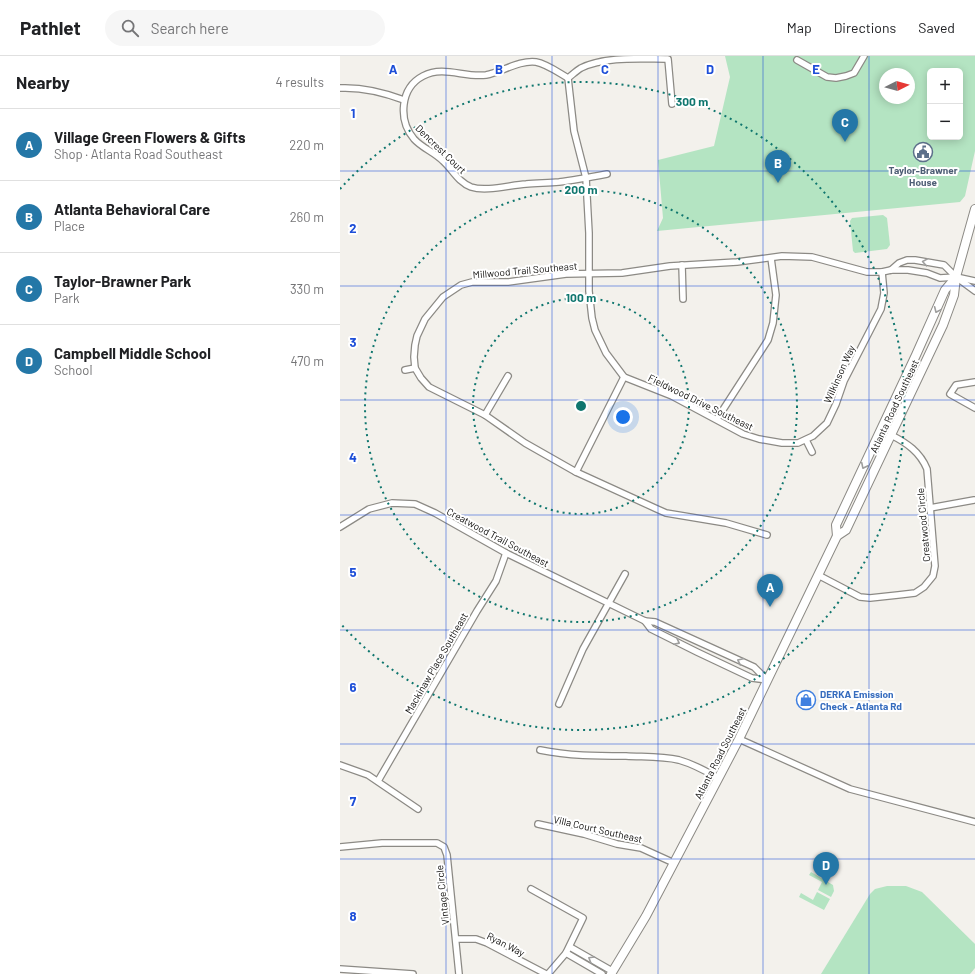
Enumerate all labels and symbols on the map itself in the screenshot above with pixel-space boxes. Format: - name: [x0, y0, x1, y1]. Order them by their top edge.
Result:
- text: A: [389, 61, 398, 77]
- text: B: [495, 61, 503, 77]
- text: C: [601, 61, 609, 77]
- text: D: [706, 61, 714, 77]
- text: E: [812, 61, 820, 77]
- north arrow: [879, 68, 915, 104]
- text: 300 m: [676, 94, 708, 108]
- text: 1: [351, 105, 355, 121]
- pin: C: [832, 109, 858, 142]
- street label: Dencrest Court: [413, 122, 469, 176]
- public building icon: Taylor-Brawner House: [912, 141, 934, 163]
- pin: B: [765, 150, 791, 183]
- place label: Taylor-Brawner House: [888, 164, 958, 188]
- text: 200 m: [565, 182, 597, 196]
- text: 2: [349, 220, 357, 236]
- one-way arrow: [922, 258, 928, 266]
- street label: Millwood Trail Southeast: [472, 259, 578, 281]
- text: 100 m: [566, 290, 596, 304]
- one-way arrow: [934, 306, 942, 314]
- text: 3: [349, 334, 357, 350]
- street label: Wilkinson Way: [821, 343, 857, 405]
- street label: Atlanta Road Southeast: [867, 357, 921, 455]
- street label: Fieldwood Drive Southeast: [646, 371, 756, 433]
- centre of rings: [574, 399, 588, 413]
- your location: [613, 407, 633, 427]
- text: 4: [349, 449, 357, 465]
- one-way arrow: [861, 462, 869, 469]
- street label: Creatwood Circle: [914, 488, 932, 562]
- street label: Creatwood Trail Southeast: [445, 505, 552, 569]
- text: 5: [349, 564, 357, 580]
- pin: A: [757, 574, 783, 607]
- street label: Mackinaw Place Southeast: [402, 610, 470, 716]
- one-way arrow: [673, 637, 680, 645]
- one-way arrow: [736, 657, 743, 665]
- text: 6: [350, 679, 357, 695]
- place label: DERKA Emission Check - Atlanta Rd: [820, 688, 902, 712]
- shop icon: DERKA Emission Check - Atlanta Rd: [795, 689, 817, 711]
- street label: Atlanta Road Southeast: [692, 705, 749, 801]
- text: 7: [350, 793, 357, 809]
- street label: Villa Court Southeast: [552, 813, 644, 845]
- pin: D: [813, 852, 839, 885]
- street label: Vintage Circle: [433, 864, 451, 926]
- text: 8: [349, 908, 357, 924]
- street label: Ryan Way: [485, 929, 527, 959]
- one-way arrow: [588, 957, 595, 964]

